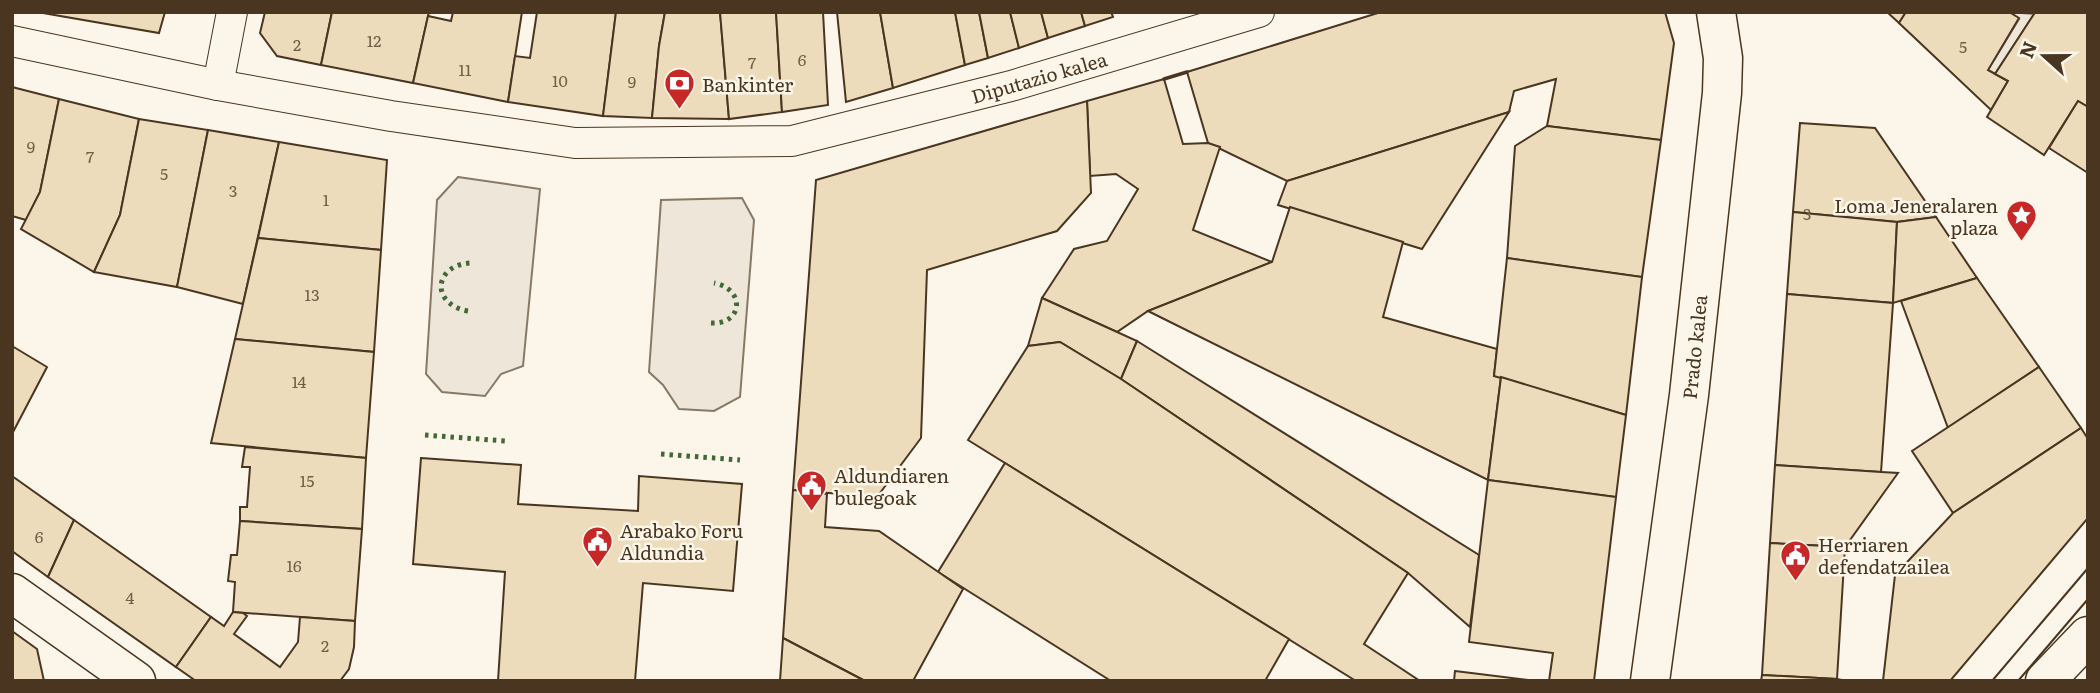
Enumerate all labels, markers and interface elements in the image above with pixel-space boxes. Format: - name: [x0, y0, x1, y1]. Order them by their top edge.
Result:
- north arrow: [2009, 21, 2079, 91]
- house number: 12: [367, 28, 381, 52]
- house number: 2: [293, 32, 301, 56]
- house number: 5: [1959, 34, 1967, 58]
- text: N: [2011, 37, 2043, 62]
- street label: Diputazio kalea: [968, 44, 1111, 110]
- house number: 6: [798, 47, 807, 71]
- house number: 7: [748, 50, 756, 74]
- house number: 11: [458, 57, 472, 81]
- bank icon: Bankinter: [662, 67, 696, 111]
- house number: 10: [552, 68, 568, 92]
- house number: 9: [628, 69, 636, 93]
- place label: Bankinter: [702, 70, 793, 98]
- house number: 9: [27, 134, 35, 158]
- house number: 7: [86, 144, 94, 168]
- house number: 5: [160, 161, 168, 185]
- house number: 3: [229, 178, 237, 202]
- house number: 1: [323, 187, 330, 211]
- place label: Loma Jeneralaren plaza: [1834, 191, 1999, 241]
- place icon: Loma Jeneralaren plaza: [2004, 199, 2038, 243]
- house number: 3: [1803, 201, 1811, 225]
- house number: 13: [304, 282, 320, 306]
- street label: Prado kalea: [1675, 293, 1713, 401]
- house number: 14: [292, 369, 307, 393]
- place label: Aldundiaren bulegoak: [834, 461, 949, 511]
- house number: 15: [300, 468, 314, 492]
- public building icon: Aldundiaren bulegoak: [794, 469, 828, 513]
- place label: Arabako Foru Aldundia: [620, 516, 743, 566]
- house number: 6: [35, 524, 44, 548]
- public building icon: Arabako Foru Aldundia: [580, 524, 614, 568]
- place label: Herriaren defendatzailea: [1818, 530, 1950, 580]
- public building icon: Herriaren defendatzailea: [1778, 538, 1812, 582]
- house number: 16: [286, 553, 302, 577]
- house number: 4: [126, 585, 135, 609]
- house number: 2: [321, 633, 329, 657]

